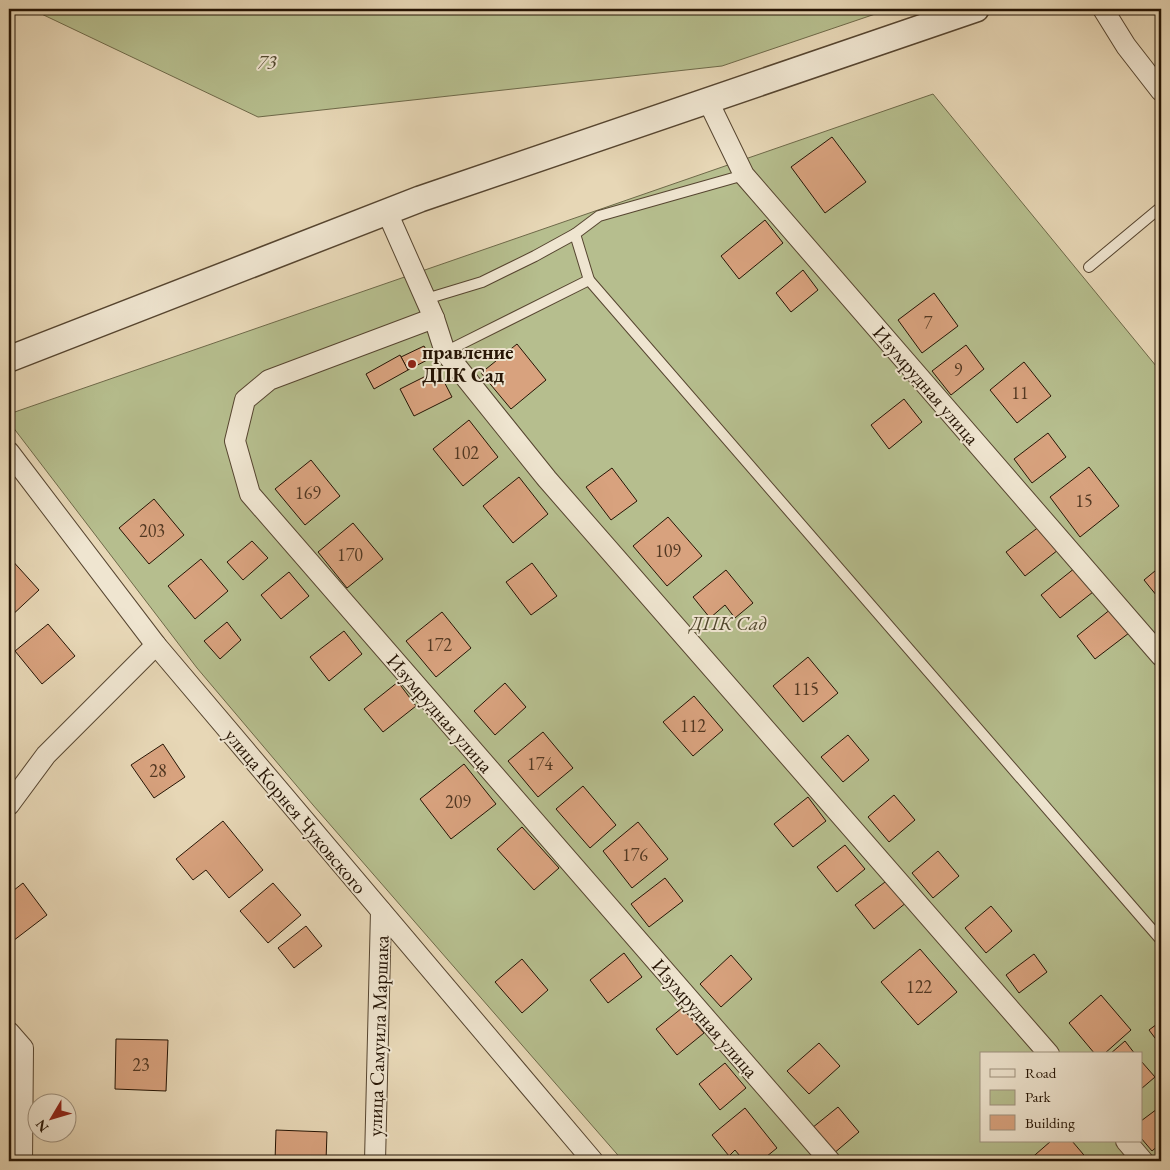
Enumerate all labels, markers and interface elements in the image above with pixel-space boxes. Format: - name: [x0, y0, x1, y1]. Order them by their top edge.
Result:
- park label: 73: [257, 49, 277, 75]
- house number: 7: [924, 311, 933, 334]
- street label: Изумрудная улица: [867, 320, 985, 450]
- place label: правление ДПК Сад: [422, 339, 514, 388]
- marker: правление ДПК Сад: [406, 358, 418, 370]
- house number: 9: [954, 358, 963, 381]
- house number: 11: [1011, 381, 1029, 404]
- house number: 102: [453, 441, 479, 464]
- house number: 169: [295, 481, 321, 504]
- house number: 15: [1075, 489, 1093, 512]
- house number: 203: [139, 519, 165, 542]
- house number: 109: [655, 539, 681, 562]
- house number: 170: [337, 543, 363, 566]
- park label: ДПК Сад: [688, 610, 766, 636]
- house number: 172: [426, 633, 452, 656]
- street label: Изумрудная улица: [381, 648, 499, 778]
- house number: 115: [793, 677, 819, 700]
- house number: 112: [680, 714, 706, 737]
- street label: улица Корнея Чуковского: [219, 723, 373, 899]
- house number: 174: [527, 752, 553, 775]
- house number: 28: [149, 759, 167, 782]
- house number: 209: [445, 790, 471, 813]
- house number: 176: [622, 843, 648, 866]
- street label: улица Самуила Маршака: [361, 935, 395, 1137]
- street label: Изумрудная улица: [646, 953, 764, 1083]
- house number: 122: [906, 975, 932, 998]
- legend: [980, 1052, 1142, 1142]
- house number: 23: [132, 1053, 150, 1076]
- text: Road: [1025, 1063, 1057, 1082]
- text: Park: [1025, 1087, 1052, 1106]
- north arrow: [28, 1092, 78, 1142]
- text: Building: [1025, 1113, 1075, 1132]
- text: N: [31, 1115, 52, 1136]

